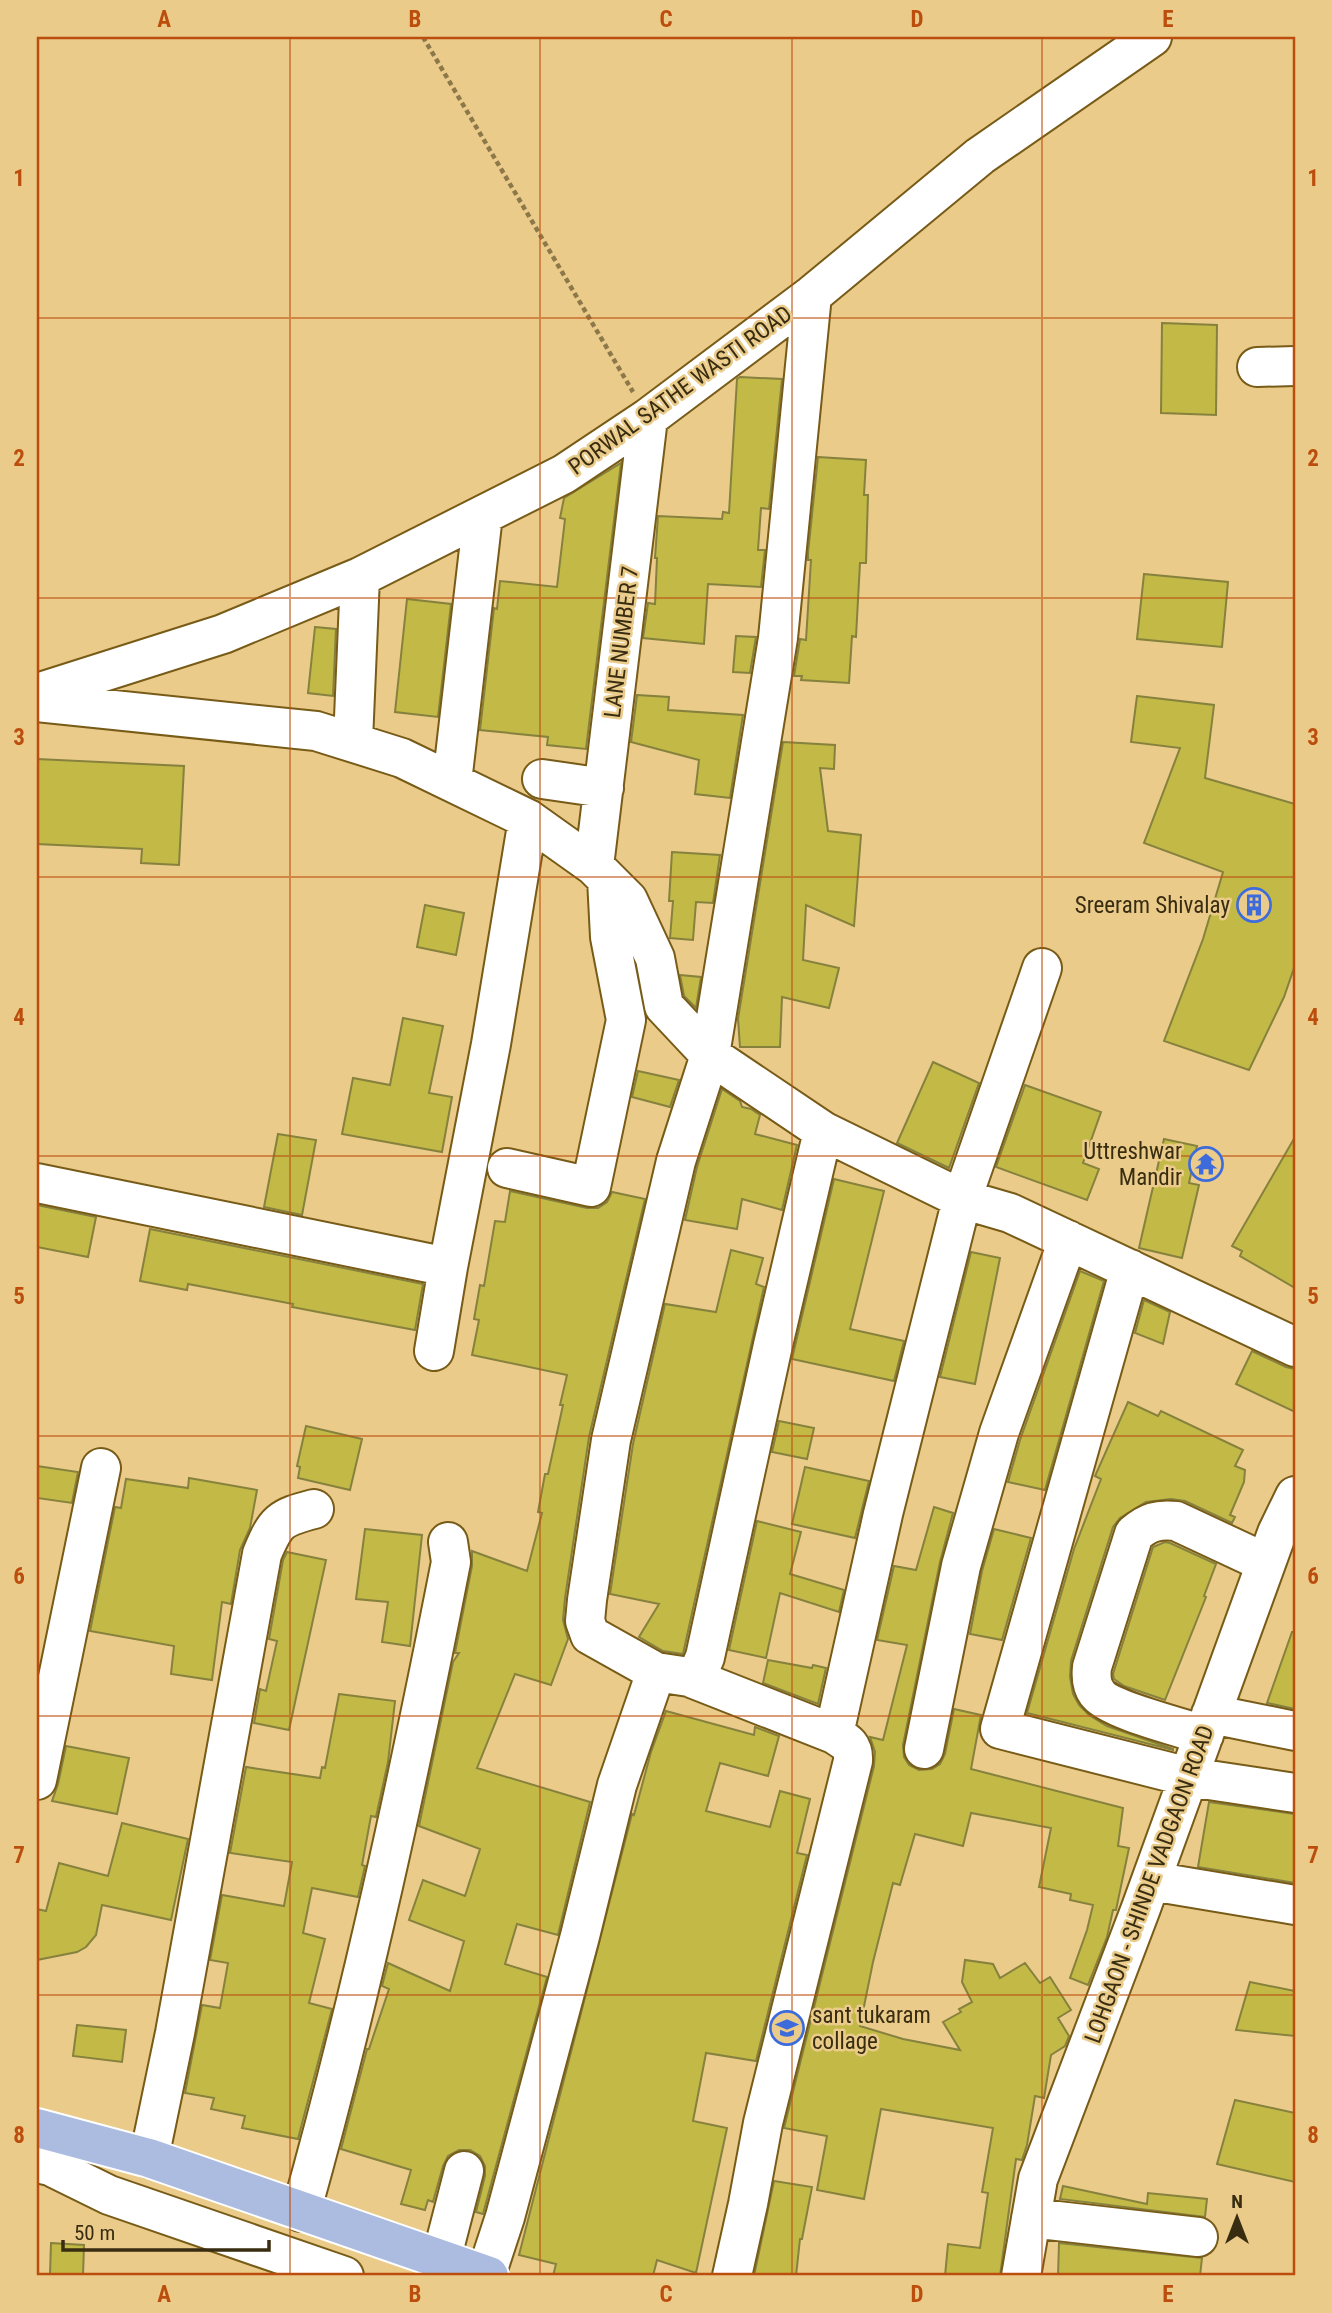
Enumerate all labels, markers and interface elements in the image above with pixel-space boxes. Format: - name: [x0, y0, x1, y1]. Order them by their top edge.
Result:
- text: A: [157, 6, 171, 33]
- text: B: [409, 6, 421, 33]
- text: C: [659, 6, 673, 33]
- text: D: [911, 6, 924, 33]
- text: E: [1162, 6, 1174, 33]
- text: 1: [13, 165, 25, 192]
- text: 1: [1307, 165, 1319, 192]
- street label: PORWAL SATHE WASTI ROAD: [563, 300, 797, 481]
- text: 2: [13, 445, 25, 472]
- text: 2: [1307, 445, 1319, 472]
- street label: LANE NUMBER 7: [599, 565, 644, 720]
- text: 3: [13, 724, 25, 751]
- text: 3: [1307, 724, 1319, 751]
- building icon: Sreeram Shivalay: [1235, 886, 1273, 924]
- place label: Sreeram Shivalay: [1075, 892, 1230, 919]
- text: 4: [13, 1004, 25, 1031]
- text: 4: [1307, 1004, 1319, 1031]
- place label: Uttreshwar Mandir: [1083, 1138, 1182, 1191]
- temple icon: Uttreshwar Mandir: [1187, 1145, 1225, 1183]
- text: 5: [13, 1283, 25, 1310]
- text: 5: [1307, 1283, 1319, 1310]
- text: 6: [13, 1563, 25, 1590]
- text: 6: [1307, 1563, 1319, 1590]
- street label: LOHGAON - SHINDE VADGAON ROAD: [1079, 1722, 1220, 2047]
- text: 7: [13, 1842, 25, 1869]
- text: 7: [1307, 1842, 1319, 1869]
- place label: sant tukaram collage: [812, 2002, 931, 2055]
- school or university icon: sant tukaram collage: [768, 2009, 806, 2047]
- text: 8: [13, 2122, 25, 2149]
- text: 8: [1307, 2122, 1319, 2149]
- north arrow: [1202, 2184, 1272, 2254]
- text: N: [1231, 2190, 1243, 2213]
- scale bar: [63, 2208, 270, 2252]
- text: 50 m: [74, 2221, 115, 2245]
- text: A: [157, 2281, 171, 2308]
- text: B: [409, 2281, 421, 2308]
- text: C: [659, 2281, 673, 2308]
- text: D: [911, 2281, 924, 2308]
- text: E: [1162, 2281, 1174, 2308]

